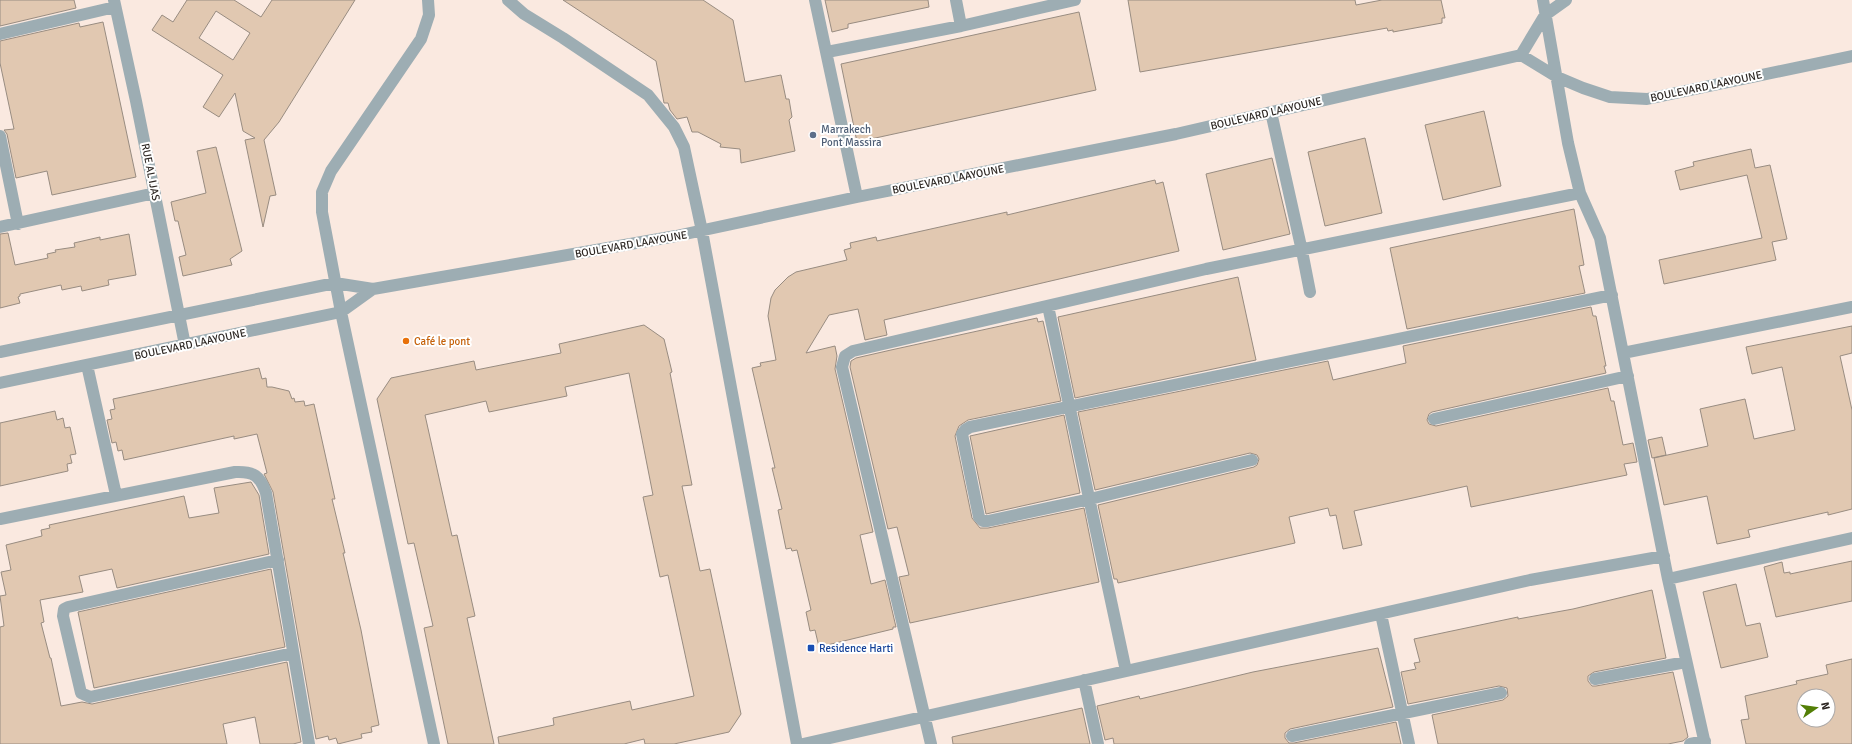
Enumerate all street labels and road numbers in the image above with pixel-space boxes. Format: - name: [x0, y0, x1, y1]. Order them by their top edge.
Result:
- street label: BOULEVARD LAAYOUNE: [1649, 68, 1763, 105]
- street label: BOULEVARD LAAYOUNE: [1209, 94, 1323, 133]
- street label: RUE AL IJAS: [139, 142, 162, 202]
- street label: BOULEVARD LAAYOUNE: [891, 162, 1005, 197]
- street label: BOULEVARD LAAYOUNE: [574, 228, 688, 261]
- street label: BOULEVARD LAAYOUNE: [133, 326, 247, 363]

